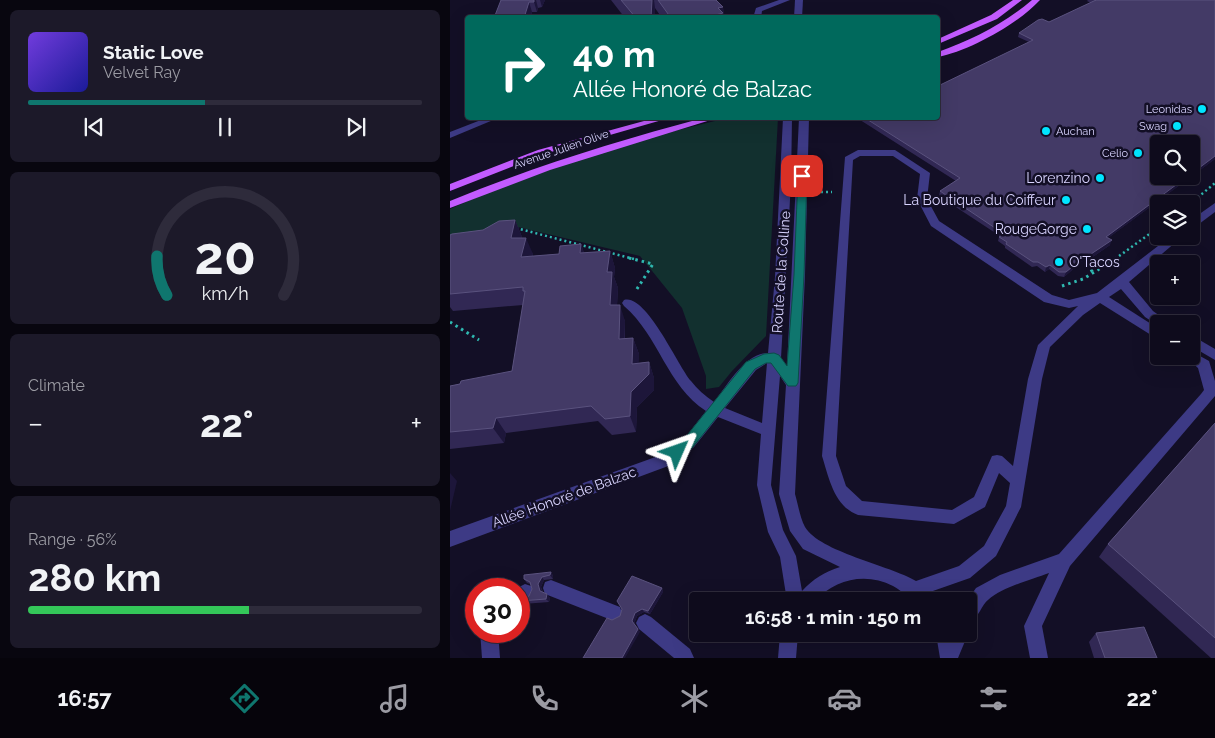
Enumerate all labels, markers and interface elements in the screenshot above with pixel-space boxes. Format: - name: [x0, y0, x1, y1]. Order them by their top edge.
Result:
- text: 40 m: [573, 34, 655, 75]
- icon: right: [490, 35, 555, 100]
- text: Static Love: [103, 41, 204, 63]
- text: Velvet Ray: [103, 63, 181, 82]
- text: Allée Honoré de Balzac: [573, 76, 812, 102]
- place label: Leonidas: [1146, 103, 1192, 116]
- marker: Leonidas: [1196, 103, 1208, 115]
- icon: previous: [80, 113, 108, 141]
- icon: pause: [211, 113, 239, 141]
- icon: next: [342, 113, 370, 141]
- place label: Swag: [1139, 120, 1167, 133]
- marker: Swag: [1171, 120, 1183, 132]
- marker: Auchan: [1040, 125, 1052, 137]
- place label: Auchan: [1056, 125, 1095, 138]
- street label: Avenue Julien Olive: [512, 127, 611, 172]
- map controls: [1150, 135, 1200, 365]
- button: search: [1150, 135, 1200, 185]
- place label: Celio: [1102, 147, 1128, 160]
- marker: Celio: [1132, 147, 1144, 159]
- pin: [781, 155, 823, 197]
- icon: arrive: [788, 162, 816, 190]
- place label: Lorenzino: [1026, 170, 1090, 186]
- marker: Lorenzino: [1094, 172, 1106, 184]
- place label: La Boutique du Coiffeur: [903, 192, 1056, 208]
- marker: La Boutique du Coiffeur: [1060, 194, 1072, 206]
- button: layers: [1150, 195, 1200, 245]
- street label: Route de la Colline: [769, 210, 793, 334]
- place label: RougeGorge: [995, 221, 1077, 237]
- marker: RougeGorge: [1081, 223, 1093, 235]
- text: 20: [194, 225, 256, 286]
- place label: O'Tacos: [1069, 254, 1120, 270]
- button: +: [1150, 255, 1200, 305]
- marker: O'Tacos: [1053, 256, 1065, 268]
- text: km/h: [201, 283, 249, 304]
- button: −: [1150, 315, 1200, 365]
- text: Climate: [28, 376, 85, 395]
- text: 22°: [200, 401, 253, 446]
- text: −: [28, 407, 43, 440]
- text: +: [410, 407, 422, 440]
- position arrow: [650, 425, 702, 477]
- street label: Allée Honoré de Balzac: [490, 463, 638, 531]
- text: Range · 56%: [28, 530, 117, 549]
- text: 280 km: [28, 555, 161, 600]
- speed limit sign: 30: [465, 578, 530, 643]
- text: 16:58 · 1 min · 150 m: [745, 606, 921, 628]
- icon: directions: [227, 681, 262, 716]
- icon: music: [377, 681, 412, 716]
- icon: phone: [527, 681, 562, 716]
- icon: climate: [677, 681, 712, 716]
- icon: car: [827, 681, 862, 716]
- icon: filters: [976, 681, 1011, 716]
- text: 16:57: [57, 685, 112, 711]
- text: 22°: [1126, 685, 1157, 711]

